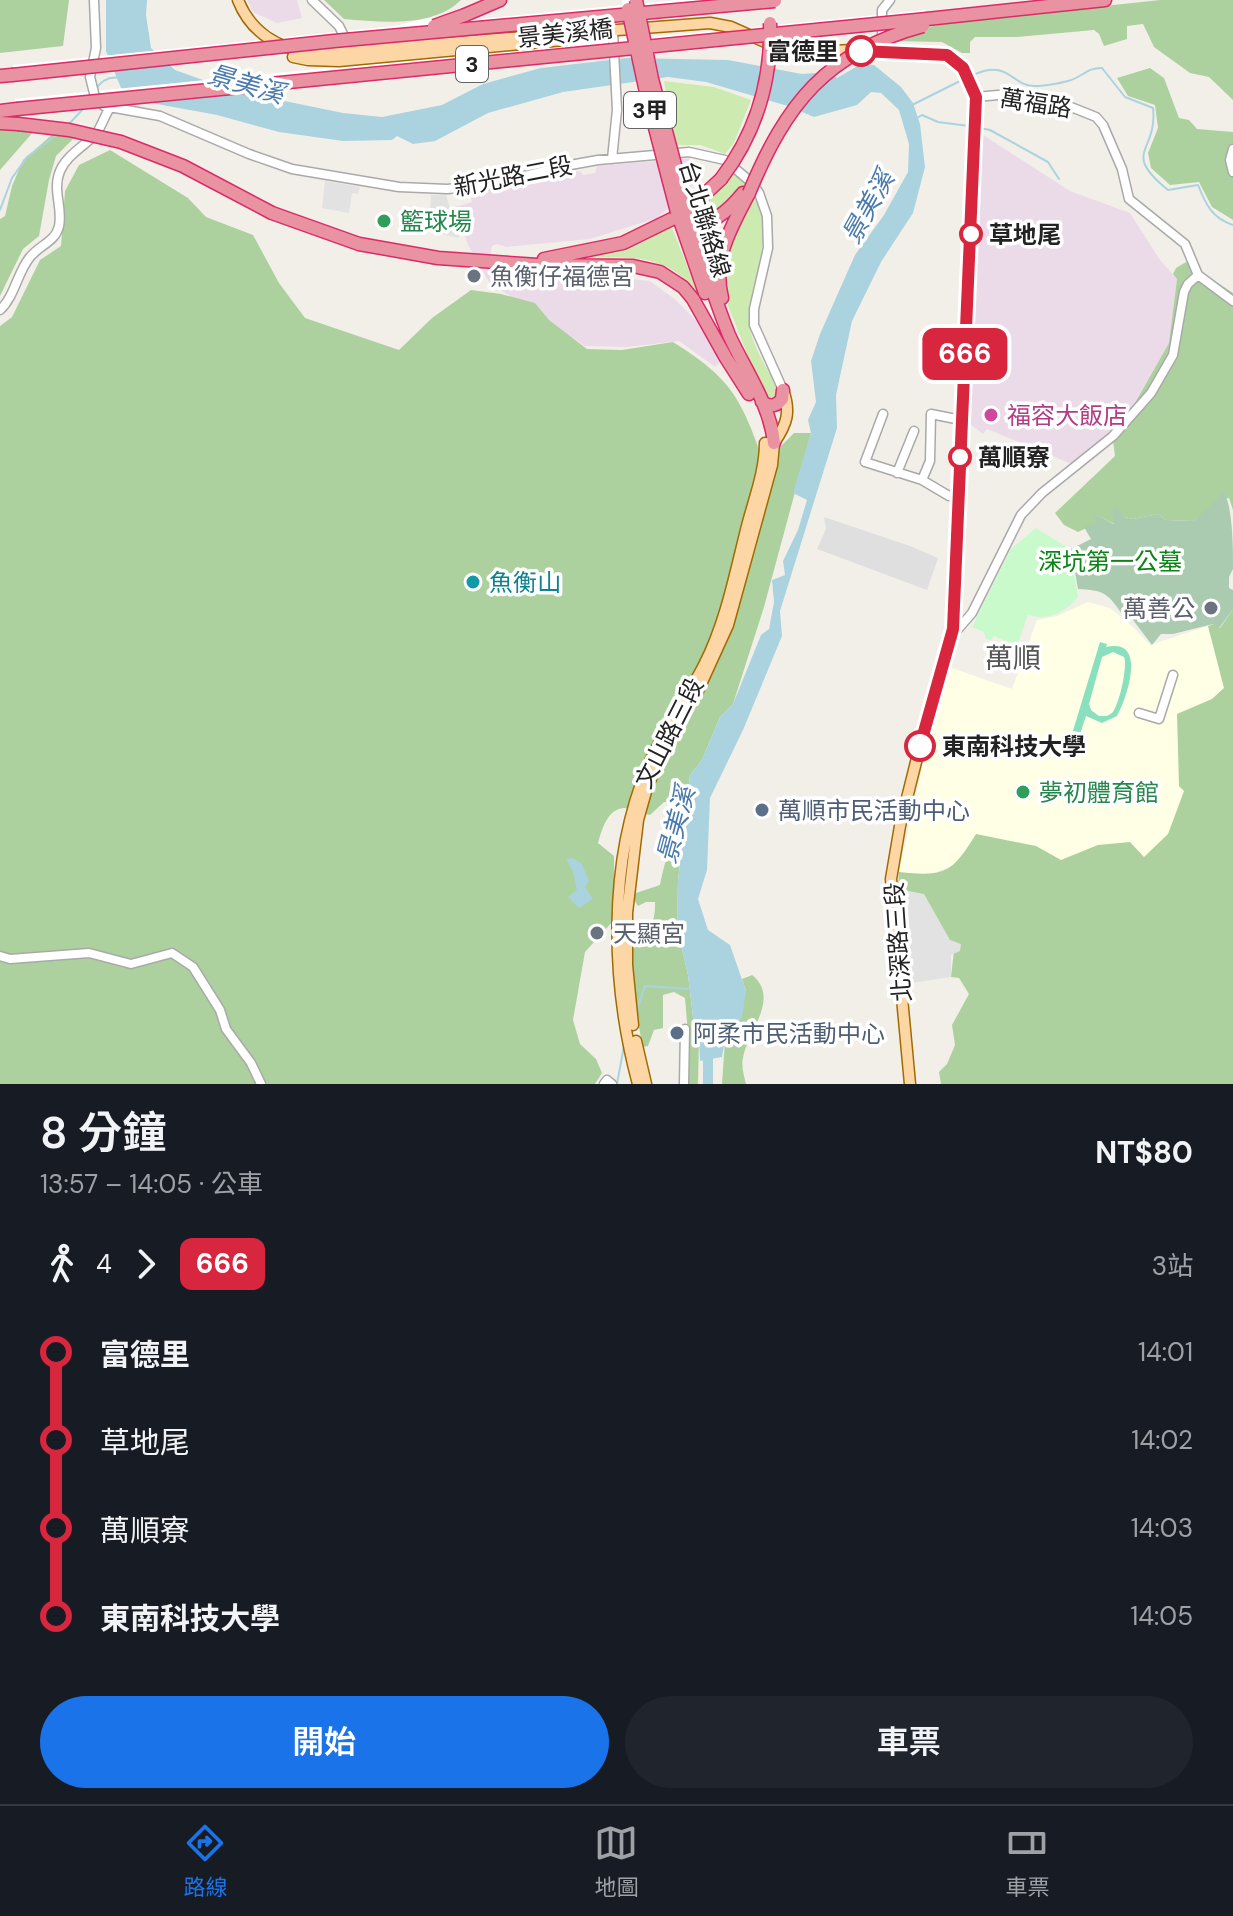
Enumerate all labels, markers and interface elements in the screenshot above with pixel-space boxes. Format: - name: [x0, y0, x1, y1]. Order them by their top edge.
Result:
- street label: 景美溪橋: [516, 13, 614, 53]
- place label: 富德里: [767, 36, 839, 67]
- marker: 富德里: [846, 36, 876, 66]
- road number: 3: [456, 46, 488, 82]
- water label: 景美溪: [204, 57, 292, 112]
- street label: 萬福路: [998, 82, 1074, 124]
- road number: 3甲: [624, 92, 676, 128]
- street label: 新光路二段: [451, 149, 575, 203]
- street label: 台北聯絡線: [673, 157, 737, 281]
- water label: 景美溪: [834, 161, 904, 249]
- place label: 籃球場: [400, 206, 472, 237]
- marker: 籃球場: [375, 212, 393, 230]
- place label: 草地尾: [989, 219, 1061, 250]
- marker: 草地尾: [960, 223, 982, 245]
- place label: 魚衡仔福德宮: [490, 261, 634, 292]
- marker: 魚衡仔福德宮: [465, 267, 483, 285]
- line badge: 666: [919, 328, 1011, 380]
- text: 666: [938, 335, 992, 372]
- place label: 福容大飯店: [1007, 400, 1127, 431]
- marker: 福容大飯店: [982, 406, 1000, 424]
- place label: 萬順寮: [978, 442, 1050, 473]
- marker: 萬順寮: [949, 446, 971, 468]
- park label: 深坑第一公墓: [1038, 546, 1182, 577]
- place label: 魚衡山: [489, 567, 561, 598]
- marker: 魚衡山: [464, 573, 482, 591]
- place label: 萬善公: [1123, 593, 1195, 624]
- marker: 萬善公: [1202, 599, 1220, 617]
- district label: 萬順: [985, 640, 1041, 677]
- street label: 文山路三段: [628, 673, 710, 793]
- marker: 東南科技大學: [905, 731, 935, 761]
- place label: 東南科技大學: [942, 731, 1086, 762]
- place label: 夢初體育館: [1039, 777, 1159, 808]
- water label: 景美溪: [649, 779, 704, 867]
- marker: 夢初體育館: [1014, 783, 1032, 801]
- place label: 萬順市民活動中心: [778, 795, 970, 826]
- marker: 萬順市民活動中心: [753, 801, 771, 819]
- street label: 北深路三段: [878, 881, 918, 1003]
- place label: 天顯宮: [613, 918, 685, 949]
- marker: 天顯宮: [588, 924, 606, 942]
- place label: 阿柔市民活動中心: [693, 1018, 885, 1049]
- marker: 阿柔市民活動中心: [668, 1024, 686, 1042]
- text: 8 分鐘: [40, 1104, 166, 1162]
- text: NT$80: [1095, 1133, 1193, 1172]
- text: 13:57 – 14:05 · 公車: [40, 1167, 263, 1201]
- icon: walk: [40, 1242, 84, 1286]
- icon: forward: [124, 1242, 168, 1286]
- text: 666: [196, 1245, 249, 1282]
- text: 4: [96, 1247, 112, 1281]
- text: 3站: [1152, 1249, 1193, 1283]
- text: 富德里: [100, 1335, 190, 1374]
- text: 14:01: [1138, 1335, 1193, 1369]
- text: 草地尾: [100, 1423, 190, 1462]
- text: 14:02: [1131, 1423, 1193, 1457]
- text: 萬順寮: [100, 1511, 190, 1550]
- text: 14:03: [1131, 1511, 1193, 1545]
- text: 東南科技大學: [100, 1599, 280, 1638]
- text: 14:05: [1130, 1599, 1193, 1633]
- button: 開始: [40, 1696, 609, 1788]
- button: 車票: [625, 1696, 1193, 1788]
- tab: 路線: [183, 1821, 228, 1902]
- tab: 地圖: [594, 1821, 639, 1902]
- tab: 車票: [1005, 1821, 1050, 1902]

